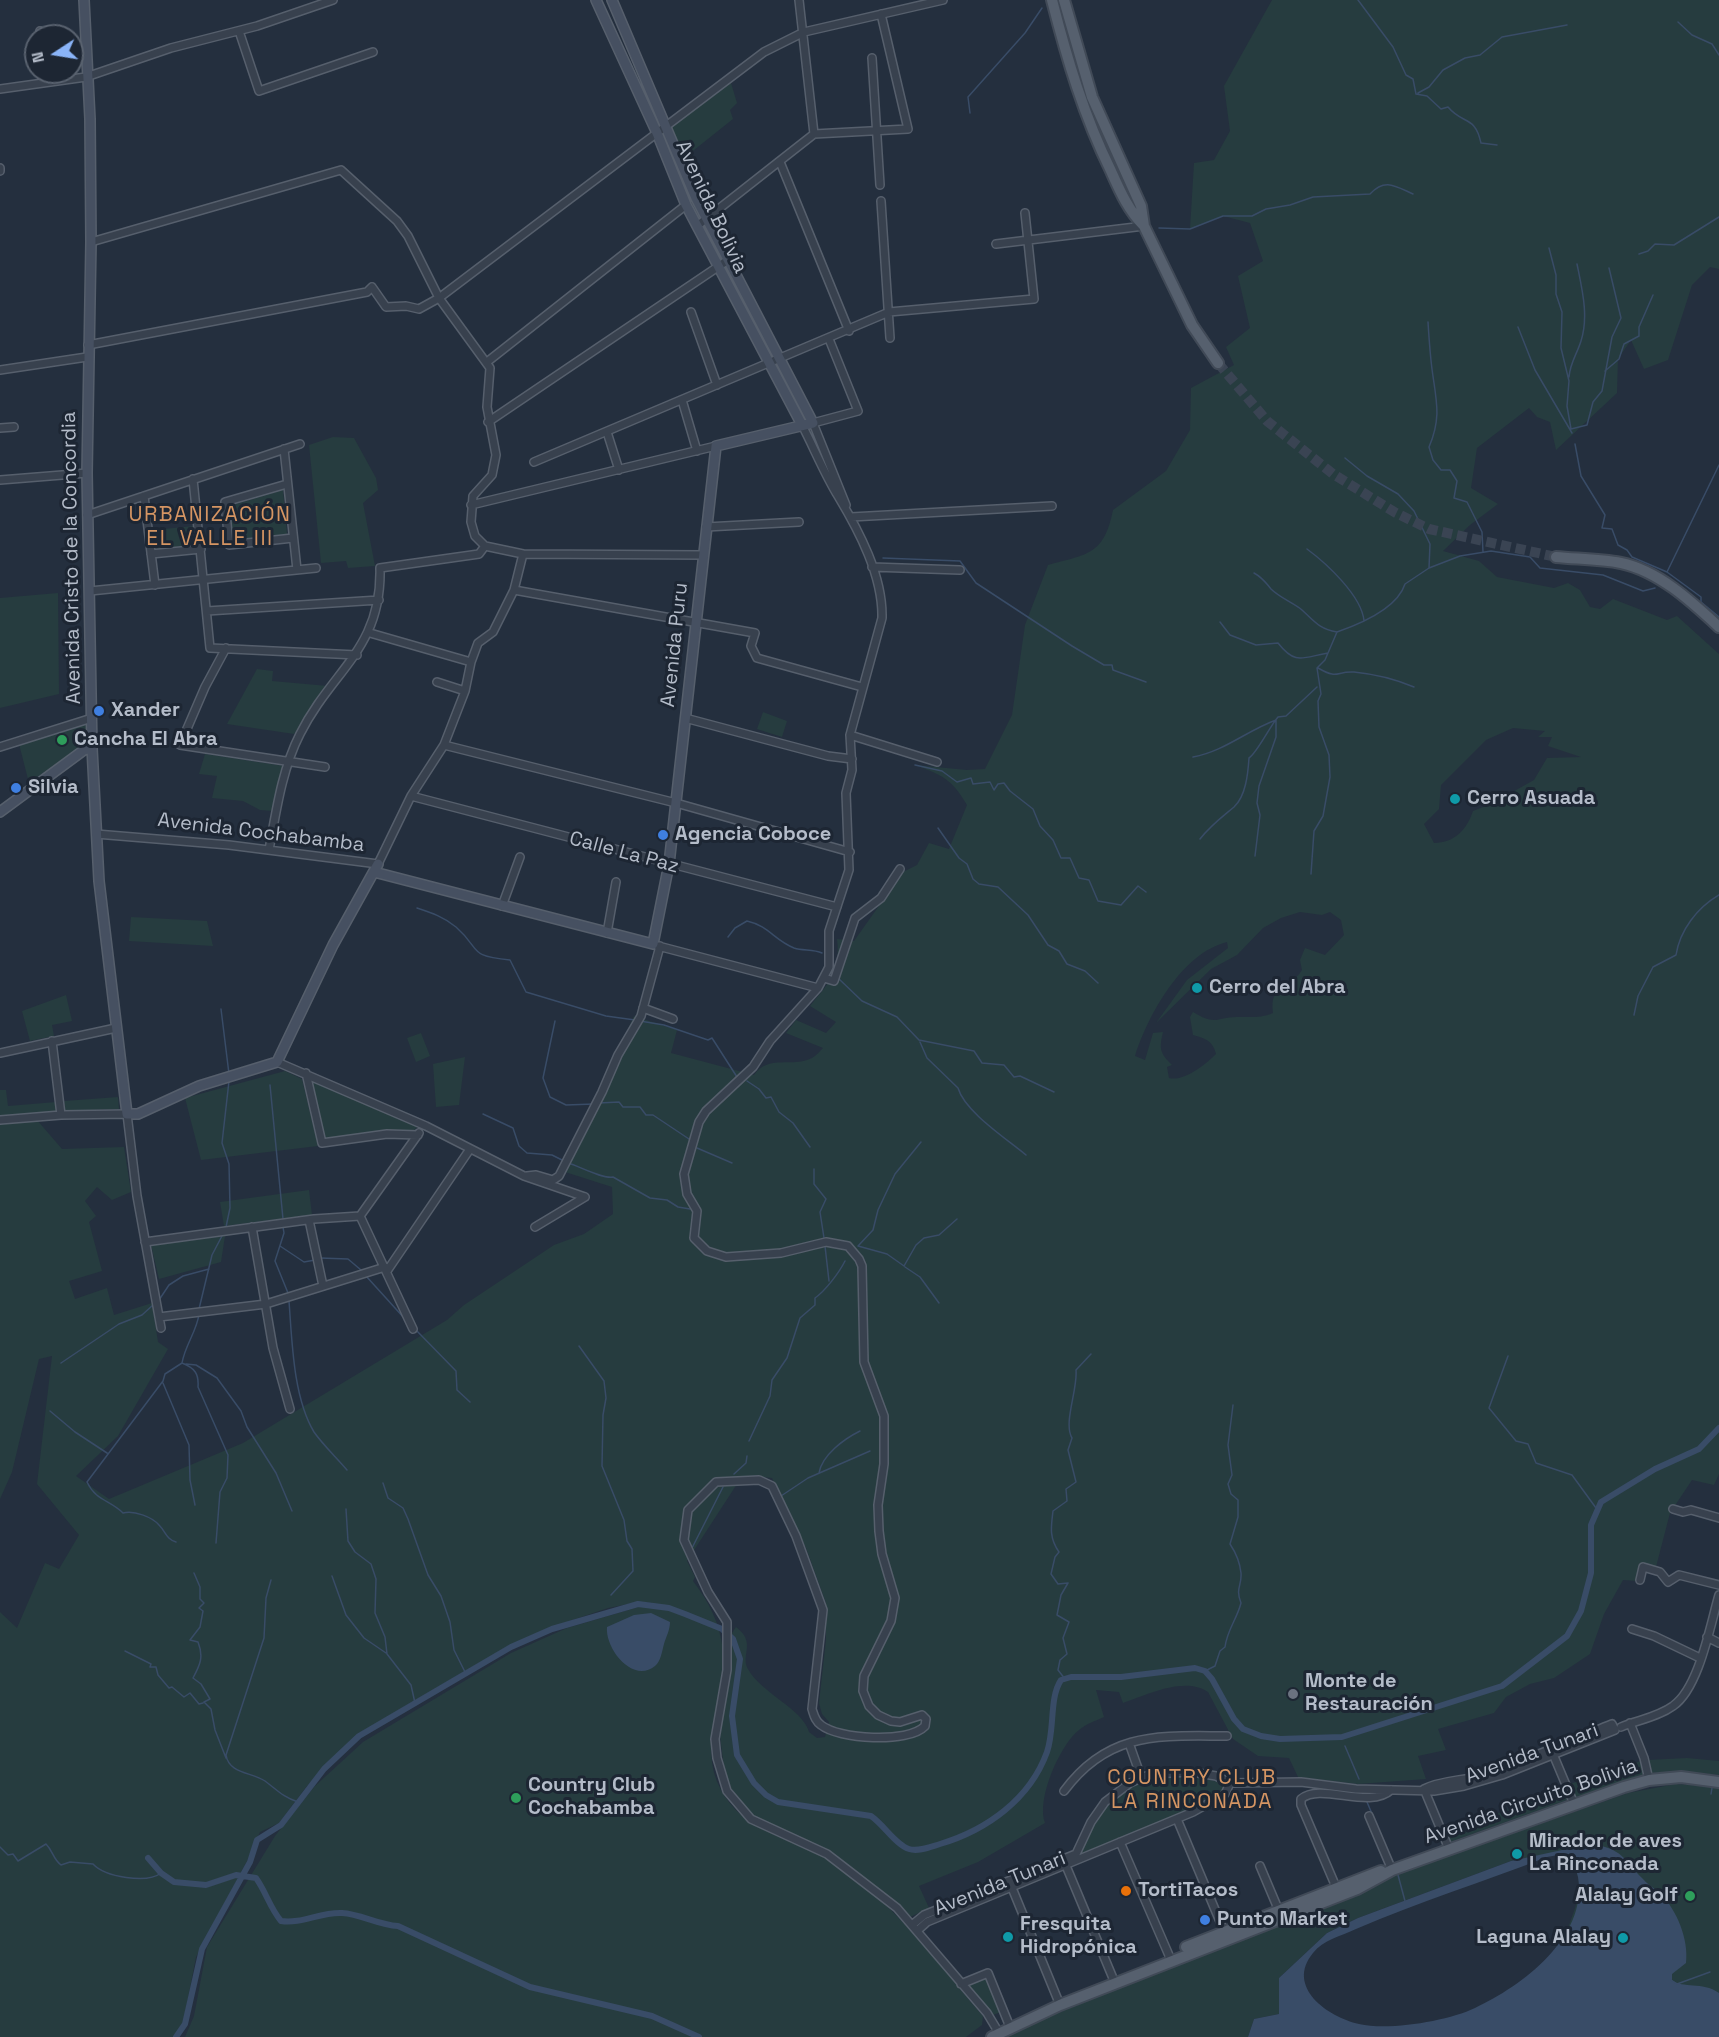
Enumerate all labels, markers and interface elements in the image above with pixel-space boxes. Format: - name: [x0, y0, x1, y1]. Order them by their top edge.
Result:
- north arrow: [24, 24, 84, 84]
- text: N: [26, 50, 49, 65]
- street label: Avenida Bolivia: [670, 137, 752, 277]
- street label: Avenida Cristo de la Concordia: [57, 411, 87, 705]
- district label: URBANIZACIÓN EL VALLE III: [128, 502, 292, 552]
- street label: Avenida Puru: [657, 582, 693, 708]
- place label: Xander: [111, 699, 180, 723]
- marker: Xander: [92, 704, 106, 718]
- place label: Cancha El Abra: [74, 728, 218, 752]
- marker: Cancha El Abra: [55, 733, 69, 747]
- place label: Silvia: [28, 776, 79, 800]
- marker: Silvia: [9, 781, 23, 795]
- place label: Cerro Asuada: [1467, 787, 1595, 811]
- marker: Cerro Asuada: [1448, 792, 1462, 806]
- street label: Avenida Cochabamba: [156, 808, 366, 858]
- place label: Agencia Coboce: [675, 823, 831, 847]
- street label: Calle La Paz: [567, 827, 681, 879]
- marker: Agencia Coboce: [656, 828, 670, 842]
- place label: Cerro del Abra: [1209, 976, 1346, 1000]
- marker: Cerro del Abra: [1190, 981, 1204, 995]
- place label: Monte de Restauración: [1305, 1670, 1433, 1717]
- marker: Monte de Restauración: [1286, 1687, 1300, 1701]
- street label: Avenida Tunari: [1462, 1719, 1602, 1789]
- street label: Avenida Circuito Bolivia: [1421, 1754, 1641, 1850]
- district label: COUNTRY CLUB LA RINCONADA: [1107, 1765, 1277, 1815]
- place label: Country Club Cochabamba: [528, 1774, 655, 1821]
- marker: Country Club Cochabamba: [509, 1791, 523, 1805]
- place label: Mirador de aves La Rinconada: [1529, 1830, 1682, 1877]
- street label: Avenida Tunari: [931, 1847, 1069, 1921]
- marker: Mirador de aves La Rinconada: [1510, 1847, 1524, 1861]
- place label: TortiTacos: [1138, 1879, 1238, 1903]
- marker: TortiTacos: [1119, 1884, 1133, 1898]
- place label: Alalay Golf: [1575, 1884, 1678, 1908]
- marker: Alalay Golf: [1683, 1889, 1697, 1903]
- place label: Punto Market: [1217, 1908, 1348, 1932]
- place label: Fresquita Hidropónica: [1020, 1913, 1137, 1960]
- marker: Punto Market: [1198, 1913, 1212, 1927]
- place label: Laguna Alalay: [1476, 1926, 1611, 1950]
- marker: Fresquita Hidropónica: [1001, 1930, 1015, 1944]
- marker: Laguna Alalay: [1616, 1931, 1630, 1945]

